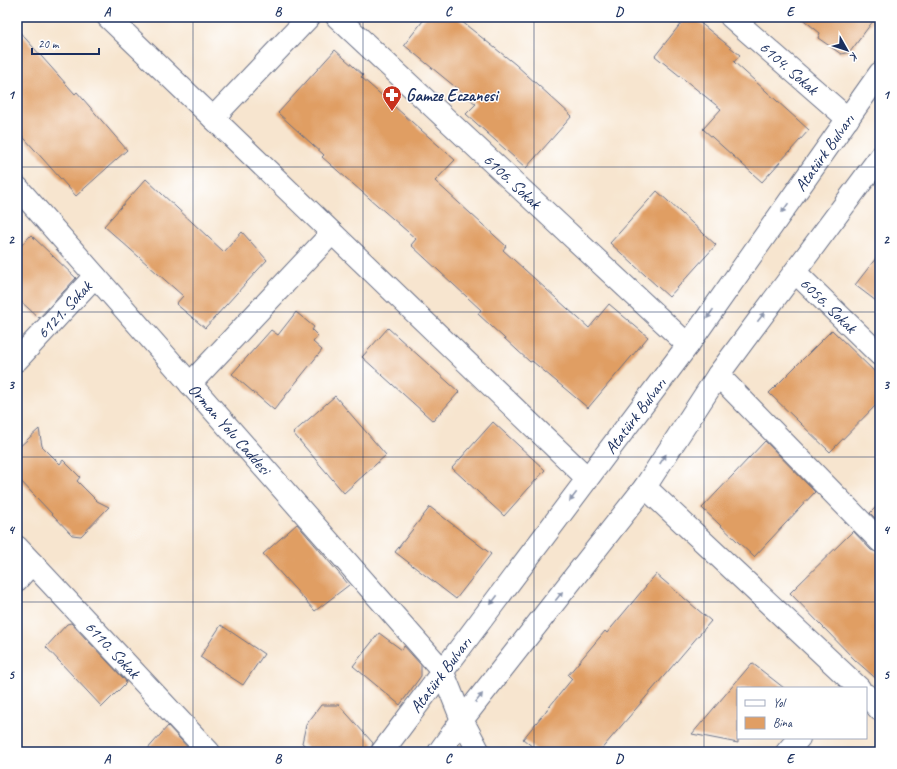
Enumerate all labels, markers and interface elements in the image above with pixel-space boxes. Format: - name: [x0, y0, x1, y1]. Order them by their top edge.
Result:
- text: A: [104, 4, 112, 20]
- text: B: [275, 4, 283, 20]
- text: C: [445, 4, 453, 20]
- text: D: [615, 4, 624, 20]
- text: E: [787, 4, 796, 20]
- scale bar: [32, 30, 99, 56]
- north arrow: [827, 30, 867, 70]
- text: 20 m: [38, 36, 60, 52]
- street label: 6104. Sokak: [755, 36, 824, 100]
- text: K: [846, 50, 862, 65]
- pharmacy icon: Gamze Eczanesi: [381, 84, 403, 112]
- place label: Gamze Eczanesi: [406, 85, 500, 106]
- text: 1: [8, 87, 16, 103]
- text: 1: [883, 87, 891, 103]
- street label: Atatürk Bulvarı: [790, 109, 859, 195]
- street label: 6106. Sokak: [479, 149, 547, 214]
- one-way arrow: [781, 203, 789, 213]
- text: 2: [8, 232, 15, 248]
- text: 2: [883, 232, 890, 248]
- street label: 6056. Sokak: [796, 272, 863, 339]
- street label: 6121. Sokak: [32, 275, 97, 343]
- one-way arrow: [706, 309, 714, 320]
- one-way arrow: [756, 312, 765, 323]
- street label: Atatürk Bulvarı: [600, 373, 671, 458]
- text: 3: [8, 377, 15, 393]
- text: 3: [883, 377, 890, 393]
- street label: Orman Yolu Caddesi: [184, 379, 277, 481]
- one-way arrow: [660, 453, 667, 465]
- one-way arrow: [569, 491, 577, 502]
- text: 4: [8, 522, 16, 538]
- text: 4: [883, 522, 891, 538]
- one-way arrow: [555, 590, 564, 601]
- one-way arrow: [490, 595, 499, 606]
- street label: 6110. Sokak: [81, 616, 146, 684]
- street label: Atatürk Bulvarı: [405, 632, 476, 717]
- text: 5: [8, 667, 15, 683]
- text: 5: [883, 667, 890, 683]
- legend: [737, 687, 867, 739]
- one-way arrow: [475, 693, 483, 704]
- text: Yol: [773, 695, 787, 711]
- text: Bina: [773, 715, 793, 731]
- text: A: [104, 751, 112, 767]
- text: B: [275, 751, 283, 767]
- text: C: [445, 751, 453, 767]
- text: D: [615, 751, 624, 767]
- text: E: [787, 751, 796, 767]

